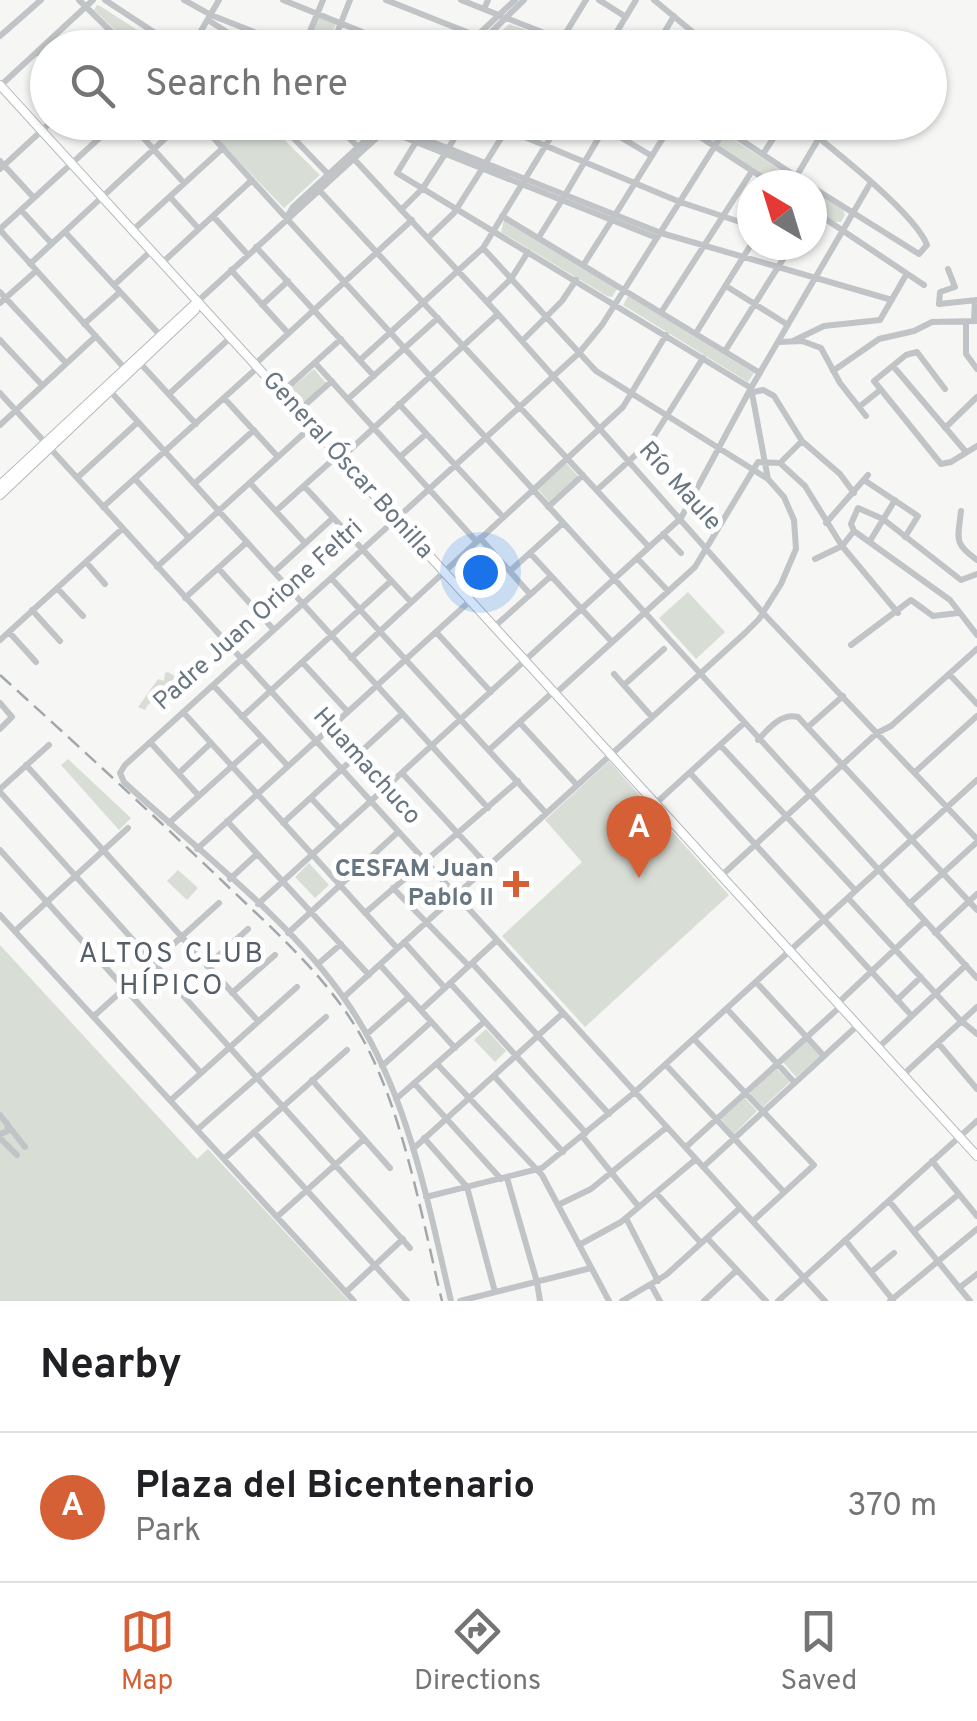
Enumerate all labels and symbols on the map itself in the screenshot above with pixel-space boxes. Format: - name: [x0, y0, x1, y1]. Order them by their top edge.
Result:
- north arrow: [737, 170, 827, 260]
- street label: General Óscar Bonilla: [254, 365, 440, 566]
- street label: Río Maule: [631, 436, 727, 538]
- street label: Padre Juan Orione Feltri: [148, 513, 370, 719]
- your location: [455, 547, 506, 598]
- street label: Huamachuco: [305, 702, 427, 832]
- pin: A: [606, 796, 672, 878]
- place label: CESFAM Juan Pablo II: [335, 854, 494, 915]
- marker: CESFAM Juan Pablo II: [503, 871, 529, 897]
- district label: ALTOS CLUB HÍPICO: [79, 937, 265, 1005]

